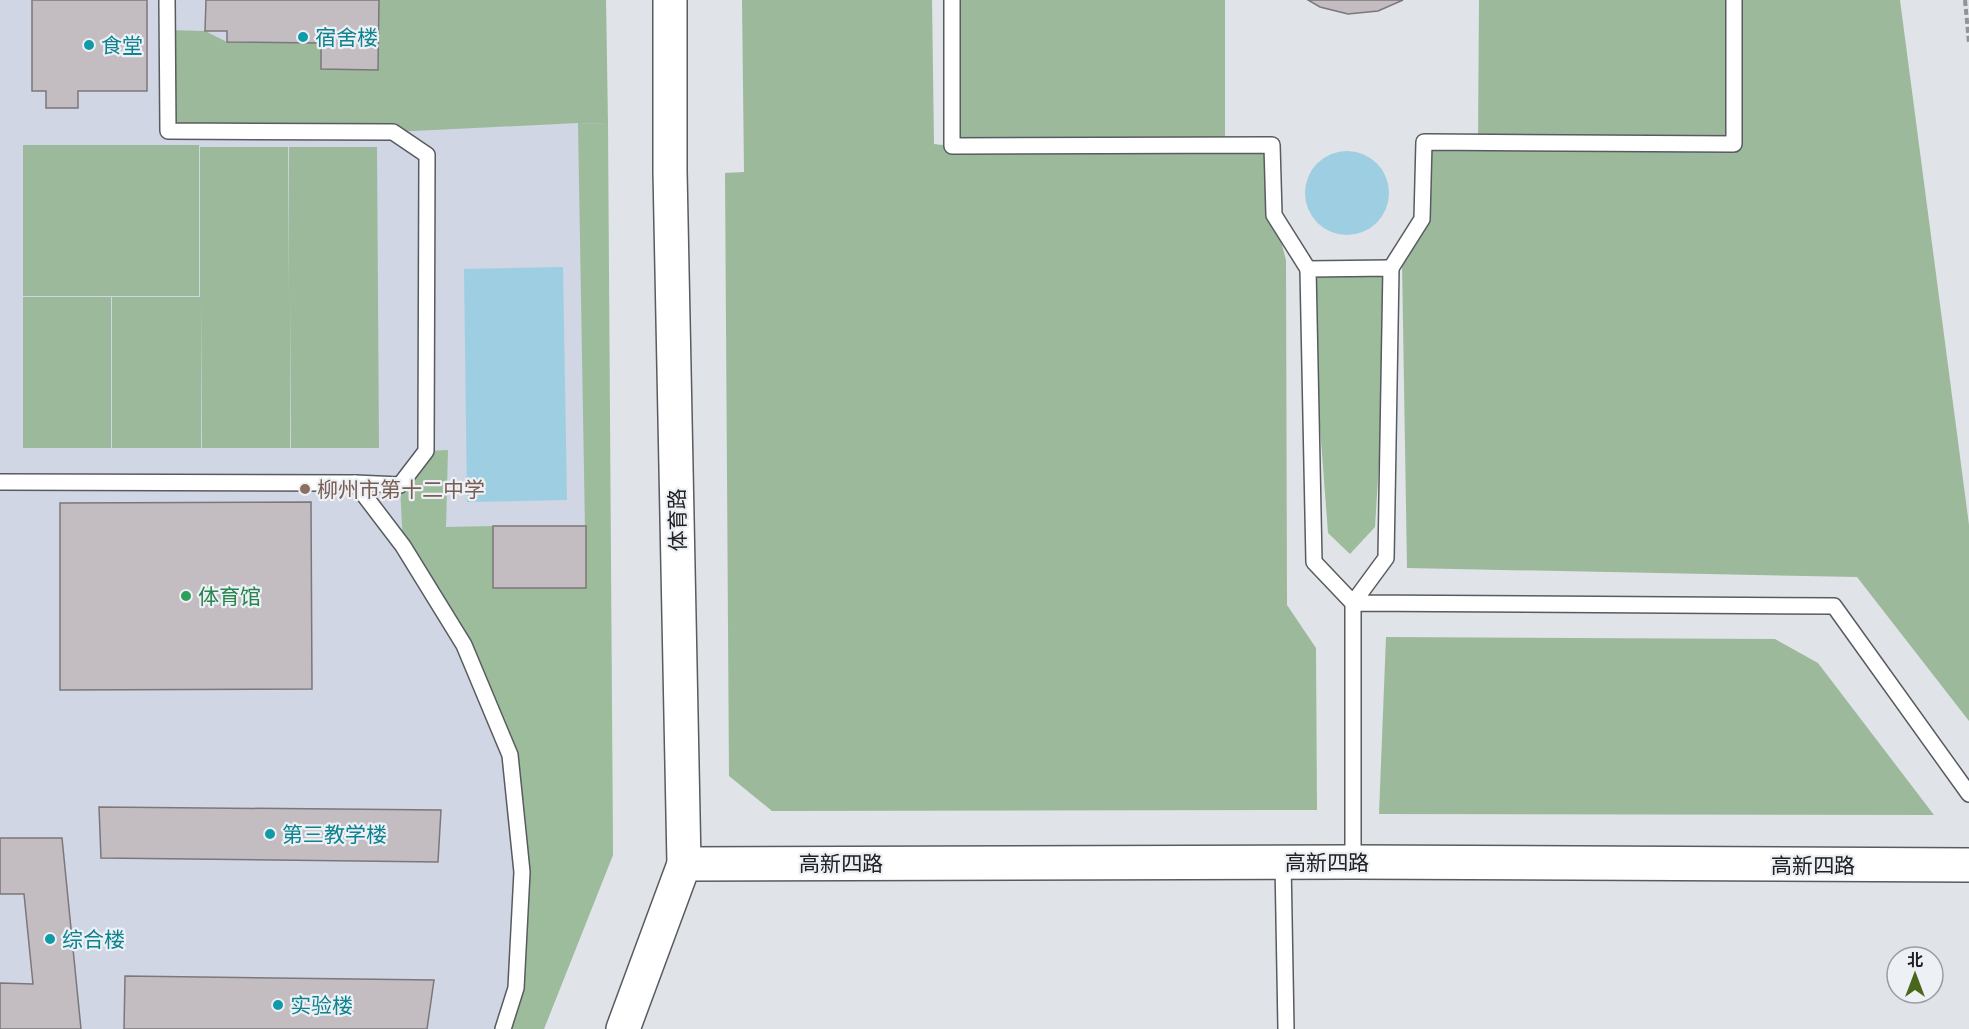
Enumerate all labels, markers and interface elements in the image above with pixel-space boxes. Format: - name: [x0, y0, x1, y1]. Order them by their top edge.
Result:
- place label: 宿舍楼: [315, 23, 378, 51]
- marker: 宿舍楼: [296, 30, 310, 44]
- place label: 食堂: [101, 31, 143, 59]
- marker: 食堂: [82, 38, 96, 52]
- place label: 柳州市第十二中学: [317, 475, 485, 503]
- marker: 柳州市第十二中学: [298, 482, 312, 496]
- street label: 体育路: [662, 488, 692, 552]
- place label: 体育馆: [198, 582, 261, 610]
- marker: 体育馆: [179, 589, 193, 603]
- place label: 第三教学楼: [282, 820, 387, 848]
- marker: 第三教学楼: [263, 827, 277, 841]
- street label: 高新四路: [1285, 848, 1369, 876]
- street label: 高新四路: [799, 849, 883, 877]
- street label: 高新四路: [1771, 851, 1855, 879]
- place label: 综合楼: [62, 925, 125, 953]
- marker: 综合楼: [43, 932, 57, 946]
- north arrow: [1885, 945, 1945, 1005]
- text: 北: [1907, 949, 1923, 971]
- place label: 实验楼: [290, 991, 353, 1019]
- marker: 实验楼: [271, 998, 285, 1012]

